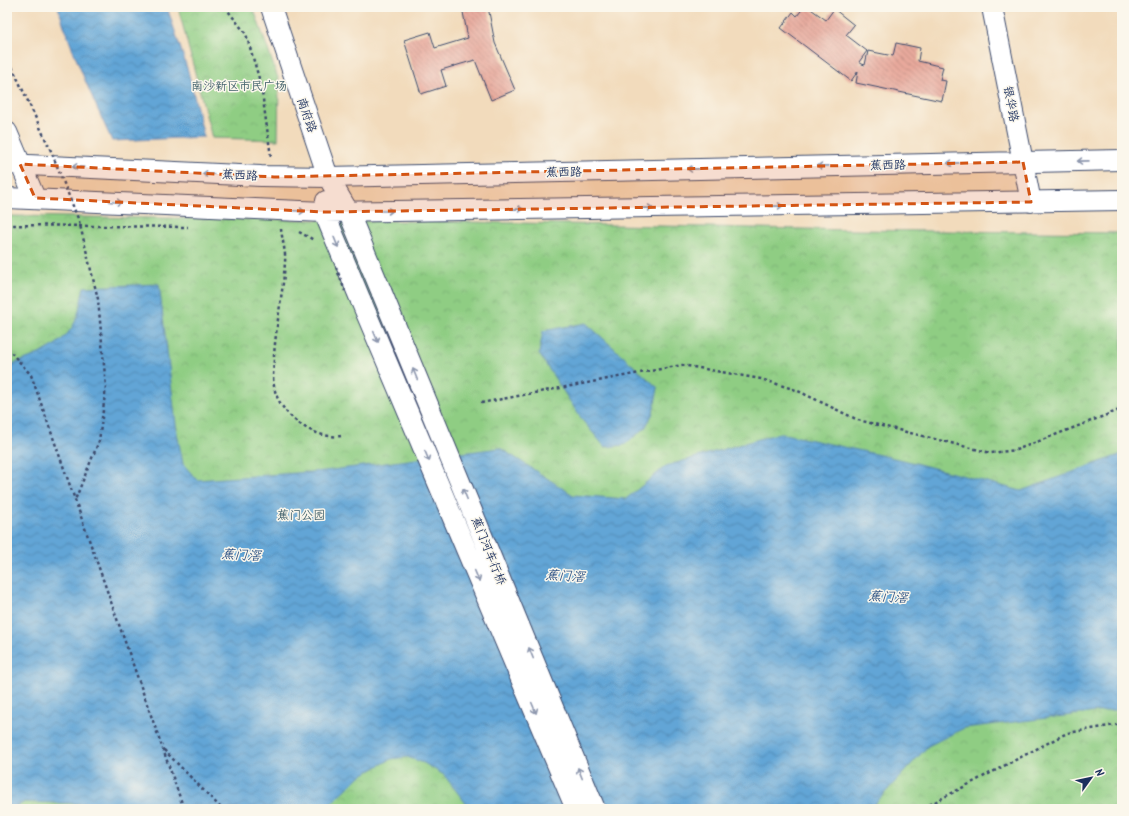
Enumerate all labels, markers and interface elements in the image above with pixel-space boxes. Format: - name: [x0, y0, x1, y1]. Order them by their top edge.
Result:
- park label: 南沙新区市民广场: [191, 77, 287, 96]
- street label: 银华路: [998, 85, 1023, 124]
- street label: 南府路: [292, 95, 321, 135]
- street label: 蕉西路: [870, 156, 906, 175]
- one-way arrow: [1077, 157, 1090, 164]
- one-way arrow: [947, 160, 960, 167]
- one-way arrow: [817, 162, 830, 170]
- one-way arrow: [72, 163, 85, 171]
- street label: 蕉西路: [546, 163, 582, 182]
- street label: 蕉西路: [221, 165, 258, 186]
- one-way arrow: [687, 165, 700, 173]
- one-way arrow: [202, 170, 215, 177]
- one-way arrow: [109, 199, 122, 206]
- one-way arrow: [770, 202, 783, 210]
- one-way arrow: [640, 204, 653, 211]
- one-way arrow: [510, 205, 523, 213]
- one-way arrow: [380, 207, 393, 214]
- one-way arrow: [292, 208, 305, 215]
- one-way arrow: [333, 235, 341, 247]
- one-way arrow: [373, 330, 380, 342]
- one-way arrow: [411, 368, 419, 380]
- one-way arrow: [423, 450, 431, 462]
- one-way arrow: [461, 488, 468, 500]
- park label: 蕉门公园: [277, 506, 325, 525]
- street label: 蕉门河车行桥: [466, 514, 511, 589]
- water label: 蕉门滘: [221, 544, 263, 567]
- water label: 蕉门滘: [545, 565, 587, 588]
- one-way arrow: [474, 569, 482, 581]
- water label: 蕉门滘: [868, 586, 910, 609]
- one-way arrow: [526, 647, 534, 659]
- one-way arrow: [530, 702, 538, 714]
- north arrow: [1071, 758, 1111, 798]
- text: N: [1089, 765, 1108, 781]
- one-way arrow: [576, 767, 583, 779]

